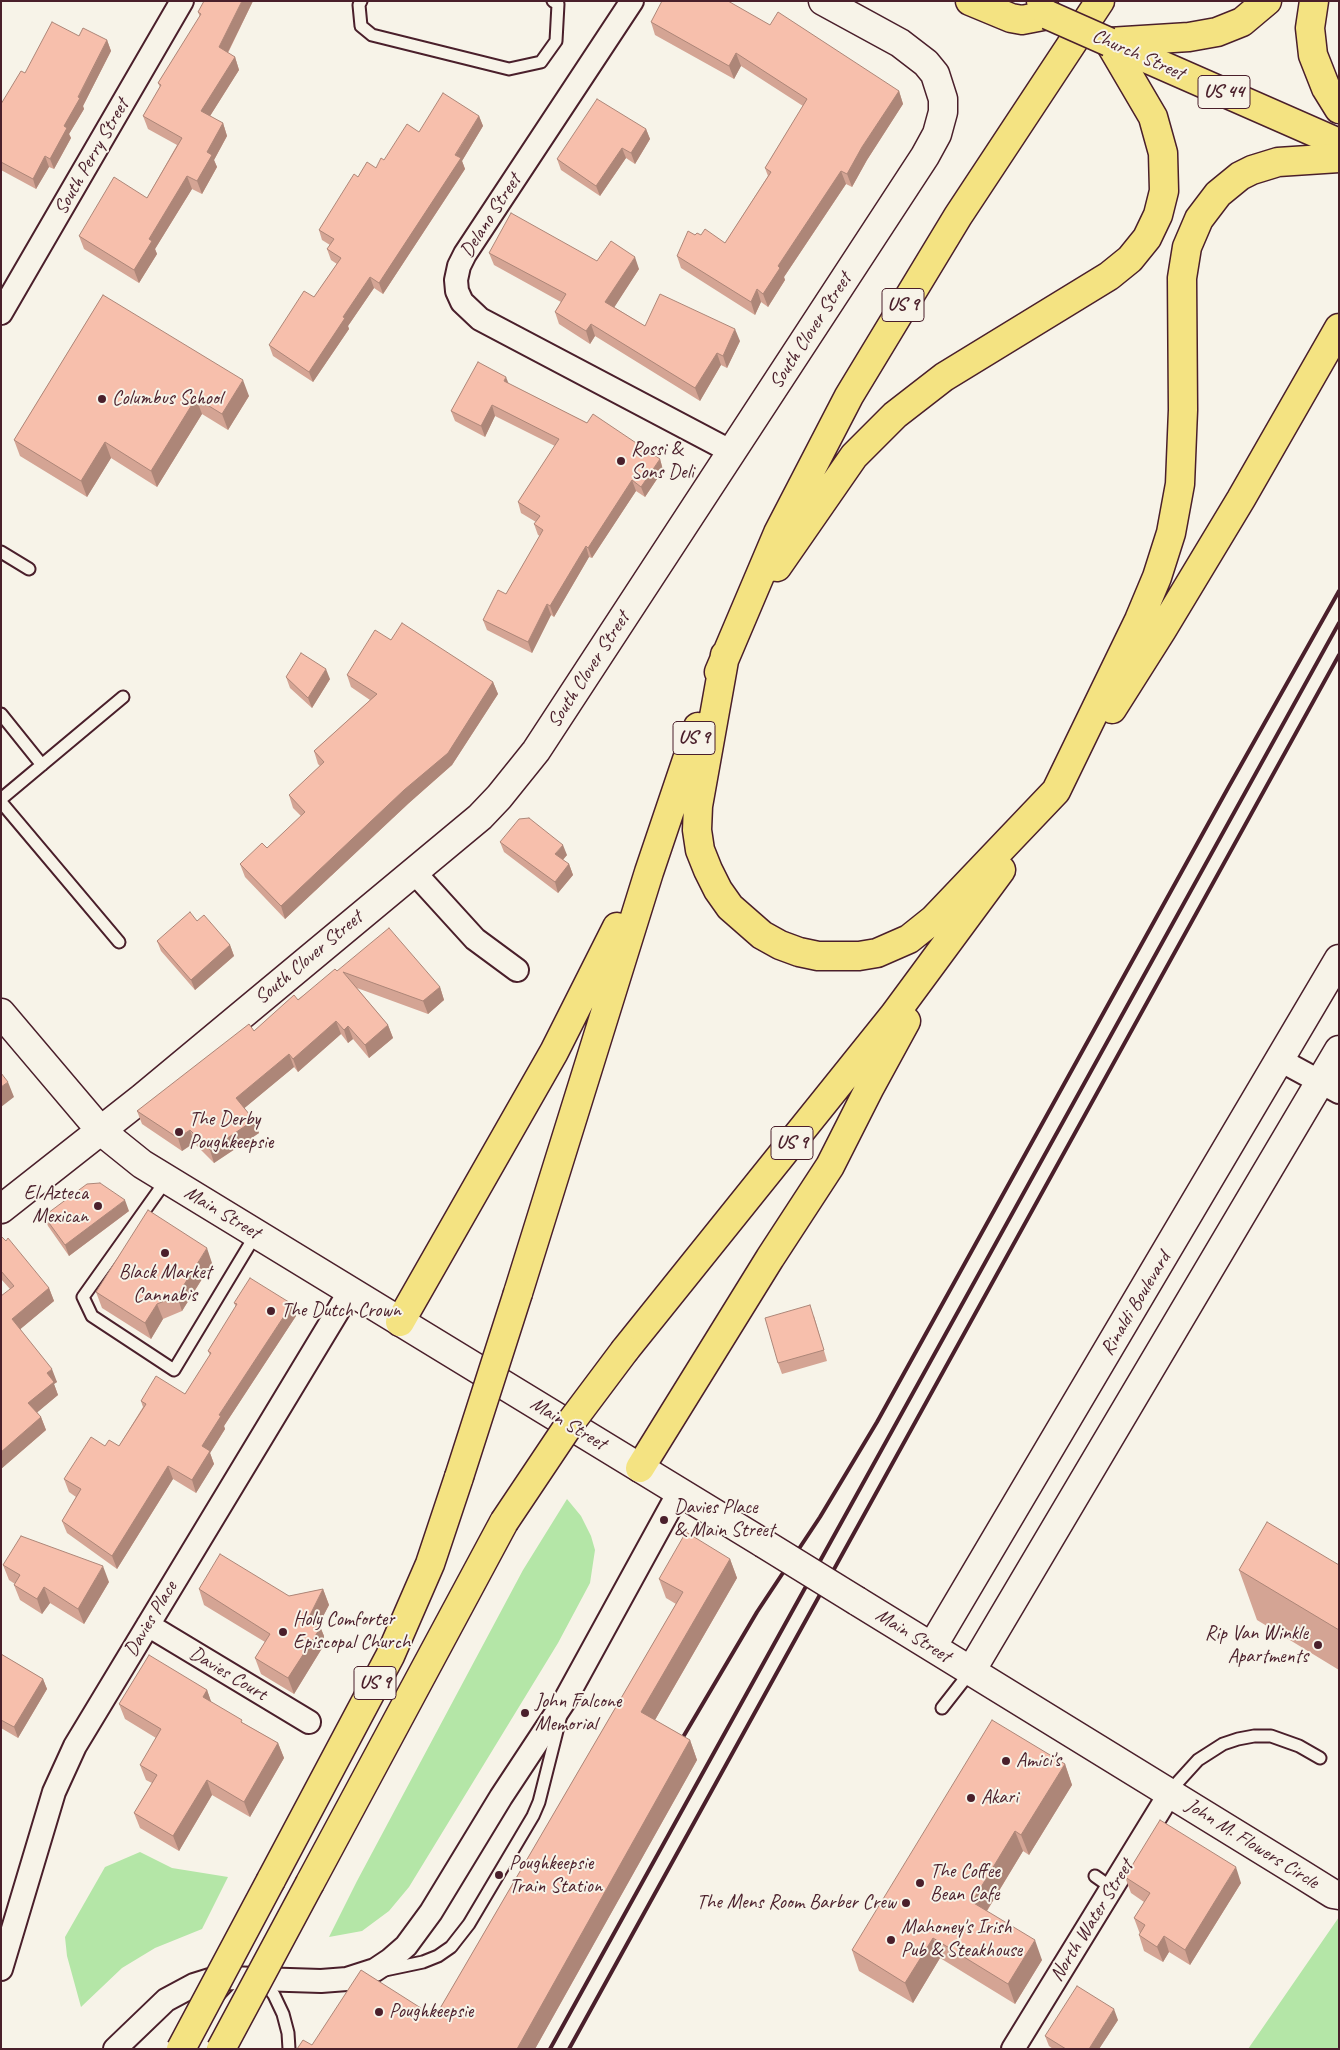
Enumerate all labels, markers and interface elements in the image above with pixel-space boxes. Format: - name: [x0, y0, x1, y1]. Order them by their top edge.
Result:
- street label: Church Street: [1088, 24, 1188, 86]
- road number: US 44: [1198, 75, 1250, 108]
- street label: South Perry Street: [49, 95, 135, 219]
- street label: Delano Street: [455, 170, 527, 262]
- street label: South Clover Street: [765, 269, 857, 393]
- road number: US 9: [882, 288, 924, 322]
- place label: Columbus School: [112, 387, 222, 411]
- marker: Columbus School: [96, 393, 108, 405]
- place label: Rossi & Sons Deli: [631, 438, 694, 485]
- marker: Rossi & Sons Deli: [615, 455, 627, 467]
- street label: South Clover Street: [543, 608, 635, 732]
- road number: US 9: [673, 721, 715, 754]
- street label: South Clover Street: [250, 906, 368, 1010]
- place label: The Derby Poughkeepsie: [189, 1108, 273, 1155]
- marker: The Derby Poughkeepsie: [173, 1126, 185, 1138]
- road number: US 9: [771, 1126, 813, 1160]
- street label: Main Street: [180, 1181, 264, 1245]
- place label: El Azteca Mexican: [24, 1182, 88, 1229]
- marker: El Azteca Mexican: [92, 1200, 104, 1212]
- marker: Black Market Cannabis: [159, 1247, 171, 1259]
- street label: Rinaldi Boulevard: [1096, 1248, 1176, 1360]
- place label: Black Market Cannabis: [119, 1261, 211, 1308]
- place label: The Dutch Crown: [281, 1299, 401, 1323]
- marker: The Dutch Crown: [265, 1305, 277, 1317]
- street label: Main Street: [526, 1392, 610, 1456]
- place label: Davies Place & Main Street: [674, 1496, 774, 1543]
- marker: Davies Place & Main Street: [658, 1514, 670, 1526]
- street label: Davies Place: [119, 1577, 183, 1661]
- street label: Main Street: [871, 1603, 955, 1669]
- place label: Holy Comforter Episcopal Church: [293, 1608, 410, 1655]
- place label: Rip Van Winkle Apartments: [1205, 1622, 1308, 1669]
- marker: Holy Comforter Episcopal Church: [277, 1626, 289, 1638]
- marker: Rip Van Winkle Apartments: [1312, 1639, 1324, 1651]
- street label: Davies Court: [185, 1642, 271, 1706]
- road number: US 9: [354, 1666, 396, 1700]
- place label: John Falcone Memorial: [535, 1690, 621, 1737]
- marker: John Falcone Memorial: [519, 1707, 531, 1719]
- place label: Amici's: [1016, 1749, 1061, 1773]
- marker: Amici's: [1000, 1755, 1012, 1767]
- place label: Akari: [981, 1786, 1018, 1810]
- marker: Akari: [965, 1792, 977, 1804]
- street label: John M. Flowers Circle: [1181, 1793, 1323, 1895]
- place label: Poughkeepsie Train Station: [509, 1852, 602, 1899]
- street label: North Water Street: [1045, 1856, 1139, 1986]
- place label: The Coffee Bean Cafe: [930, 1860, 1000, 1907]
- marker: Poughkeepsie Train Station: [493, 1869, 505, 1881]
- marker: The Coffee Bean Cafe: [914, 1877, 926, 1889]
- place label: The Mens Room Barber Crew: [697, 1891, 896, 1915]
- marker: The Mens Room Barber Crew: [900, 1897, 912, 1909]
- place label: Mahoney's Irish Pub & Steakhouse: [901, 1916, 1022, 1963]
- marker: Mahoney's Irish Pub & Steakhouse: [885, 1934, 897, 1946]
- place label: Poughkeepsie: [389, 2000, 473, 2024]
- marker: Poughkeepsie: [373, 2006, 385, 2018]

